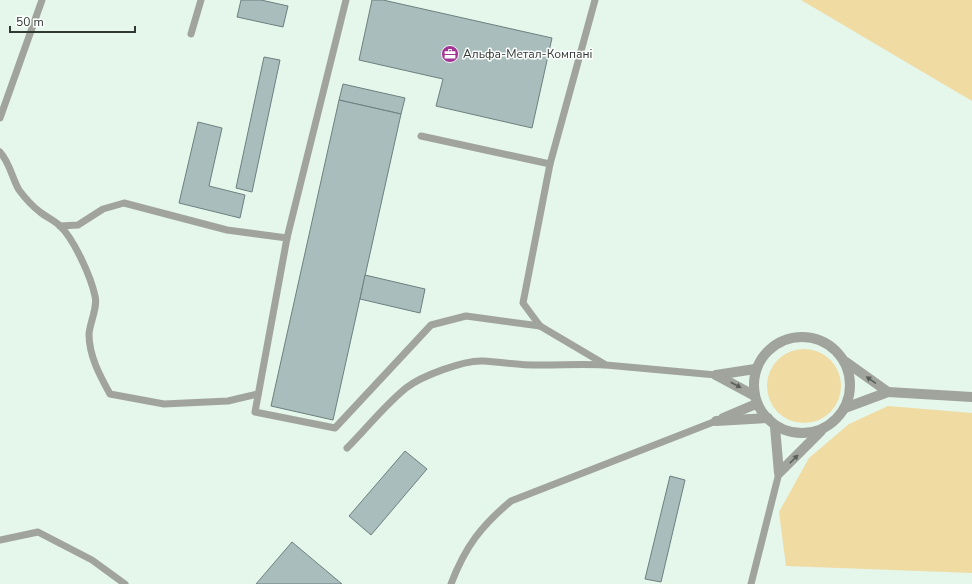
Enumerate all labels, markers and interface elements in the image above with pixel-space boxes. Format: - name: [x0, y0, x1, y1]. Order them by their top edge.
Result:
- scale bar: [10, 8, 135, 34]
- text: 50 m: [16, 14, 44, 30]
- office icon: Альфа-Метал-Компані: [440, 44, 460, 64]
- place label: Альфа-Метал-Компані: [463, 46, 593, 62]
- one-way arrow: [866, 376, 877, 384]
- one-way arrow: [730, 382, 742, 389]
- one-way arrow: [789, 454, 799, 464]

